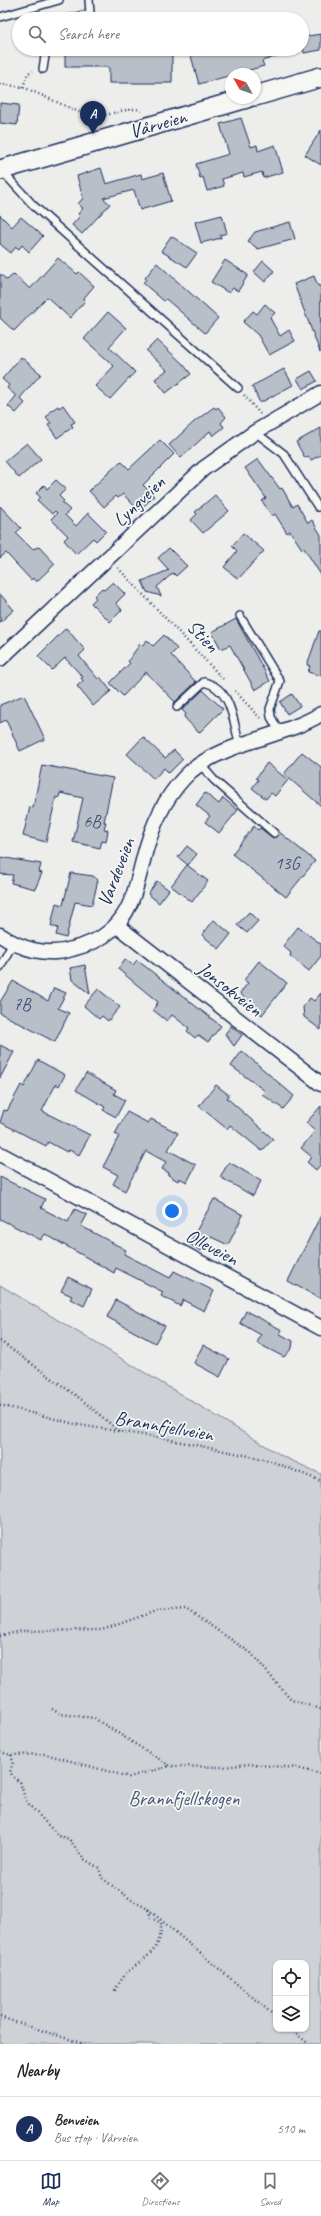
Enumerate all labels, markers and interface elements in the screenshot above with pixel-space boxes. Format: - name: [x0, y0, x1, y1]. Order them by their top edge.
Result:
- search box: [12, 12, 309, 56]
- icon: search: [26, 23, 48, 45]
- text: Search here: [58, 25, 119, 44]
- north arrow: [225, 68, 261, 104]
- pin: A: [80, 101, 106, 134]
- street label: Vårveien: [127, 104, 190, 144]
- street label: Lyngveien: [108, 469, 171, 532]
- street label: Stien: [182, 614, 225, 658]
- house number: 6B: [83, 810, 102, 832]
- street label: Vardeveien: [92, 833, 141, 910]
- house number: 13G: [275, 852, 302, 874]
- street label: Jonsokveien: [192, 955, 268, 1023]
- house number: 7B: [13, 993, 32, 1015]
- your location: [162, 1201, 182, 1221]
- street label: Olleveien: [181, 1223, 243, 1272]
- street label: Brannfjellveien: [113, 1405, 216, 1447]
- park label: Brannfjellskogen: [128, 1786, 241, 1811]
- map controls: [273, 1960, 309, 2032]
- button: locate: [273, 1960, 309, 1996]
- button: layers: [273, 1996, 309, 2032]
- text: Nearby: [16, 2060, 59, 2081]
- text: Benveien: [54, 2111, 99, 2130]
- text: A: [26, 2121, 32, 2137]
- text: 510 m: [277, 2121, 305, 2137]
- text: Bus stop · Vårveien: [54, 2130, 138, 2146]
- tab: Map: [40, 2170, 62, 2208]
- tab: Directions: [141, 2170, 180, 2208]
- tab: Saved: [259, 2170, 281, 2208]

